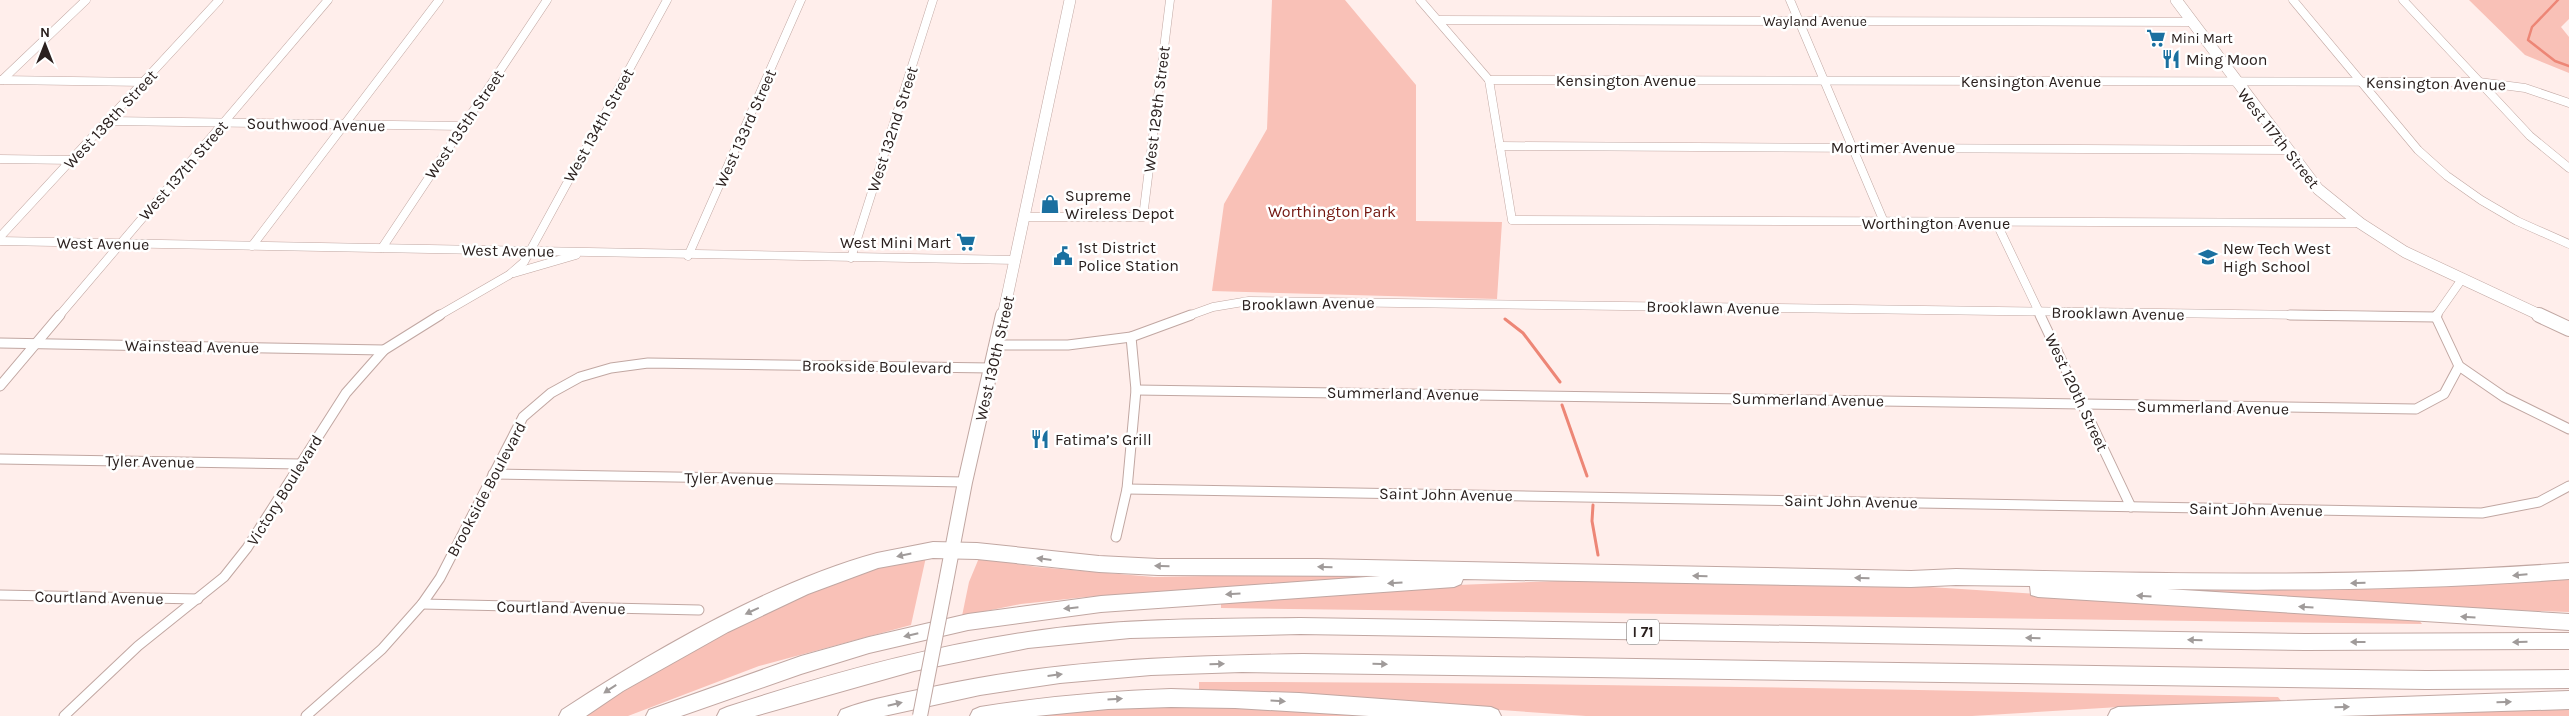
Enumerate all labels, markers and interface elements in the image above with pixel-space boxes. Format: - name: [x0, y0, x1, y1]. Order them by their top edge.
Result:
- street label: Wayland Avenue: [1763, 13, 1867, 30]
- north arrow: [20, 20, 70, 70]
- text: N: [40, 24, 50, 41]
- supermarket icon: Mini Mart: [2145, 27, 2167, 49]
- place label: Mini Mart: [2171, 30, 2233, 47]
- street label: West 129th Street: [1139, 45, 1174, 173]
- restaurant icon: Ming Moon: [2160, 48, 2182, 70]
- place label: Ming Moon: [2186, 50, 2268, 69]
- street label: West 132nd Street: [863, 64, 922, 194]
- street label: West 134th Street: [559, 65, 638, 186]
- street label: West 138th Street: [60, 66, 161, 173]
- street label: West 135th Street: [421, 66, 508, 182]
- street label: West 133rd Street: [711, 66, 780, 190]
- street label: Kensington Avenue: [1556, 71, 1696, 90]
- street label: Kensington Avenue: [1961, 72, 2101, 91]
- street label: Kensington Avenue: [2366, 73, 2506, 94]
- street label: West 117th Street: [2234, 85, 2324, 192]
- street label: Southwood Avenue: [246, 114, 386, 135]
- street label: West 137th Street: [135, 117, 232, 224]
- street label: Mortimer Avenue: [1831, 138, 1955, 157]
- place label: Supreme Wireless Depot: [1065, 186, 1174, 223]
- shop icon: Supreme Wireless Depot: [1039, 193, 1061, 215]
- park label: Worthington Park: [1268, 202, 1396, 221]
- street label: Worthington Avenue: [1862, 214, 2010, 233]
- supermarket icon: West Mini Mart: [955, 231, 977, 253]
- street label: West Avenue: [56, 233, 150, 254]
- place label: West Mini Mart: [840, 233, 951, 252]
- place label: 1st District Police Station: [1078, 238, 1179, 275]
- place label: New Tech West High School: [2223, 239, 2331, 276]
- street label: West Avenue: [461, 240, 555, 261]
- public building icon: 1st District Police Station: [1052, 245, 1074, 267]
- school or university icon: New Tech West High School: [2197, 246, 2219, 268]
- street label: Brooklawn Avenue: [1241, 293, 1375, 314]
- street label: West 130th Street: [971, 294, 1018, 423]
- street label: Brooklawn Avenue: [1646, 297, 1780, 318]
- street label: Brooklawn Avenue: [2051, 303, 2185, 324]
- street label: West 120th Street: [2041, 330, 2112, 454]
- street label: Wainstead Avenue: [125, 336, 259, 357]
- street label: Brookside Boulevard: [802, 356, 952, 377]
- street label: Summerland Avenue: [1327, 383, 1479, 404]
- street label: Summerland Avenue: [1732, 389, 1884, 410]
- street label: Summerland Avenue: [2137, 397, 2289, 418]
- street label: Brookside Boulevard: [443, 419, 530, 560]
- restaurant icon: Fatima’s Grill: [1029, 428, 1051, 450]
- place label: Fatima’s Grill: [1055, 430, 1152, 449]
- street label: Victory Boulevard: [243, 431, 326, 549]
- street label: Tyler Avenue: [105, 451, 195, 472]
- street label: Tyler Avenue: [684, 468, 774, 489]
- street label: Saint John Avenue: [1379, 484, 1513, 505]
- street label: Saint John Avenue: [1784, 491, 1918, 512]
- street label: Saint John Avenue: [2189, 499, 2323, 520]
- one-way arrow: [897, 551, 912, 559]
- one-way arrow: [1035, 555, 1051, 563]
- one-way arrow: [1154, 562, 1170, 570]
- one-way arrow: [1316, 563, 1332, 571]
- one-way arrow: [2512, 571, 2528, 579]
- one-way arrow: [1691, 572, 1707, 580]
- one-way arrow: [1854, 574, 1870, 582]
- one-way arrow: [2350, 579, 2366, 587]
- one-way arrow: [1387, 580, 1403, 588]
- street label: Courtland Avenue: [34, 587, 164, 608]
- one-way arrow: [1224, 591, 1240, 599]
- one-way arrow: [2135, 592, 2151, 600]
- street label: Courtland Avenue: [496, 597, 626, 618]
- one-way arrow: [2297, 602, 2313, 610]
- one-way arrow: [1062, 604, 1078, 612]
- one-way arrow: [745, 607, 759, 615]
- one-way arrow: [2460, 613, 2476, 621]
- road number: I 71: [1627, 620, 1659, 644]
- one-way arrow: [903, 631, 918, 639]
- one-way arrow: [2025, 634, 2041, 642]
- one-way arrow: [2187, 636, 2203, 644]
- one-way arrow: [2350, 638, 2366, 646]
- one-way arrow: [2512, 638, 2528, 646]
- one-way arrow: [1209, 660, 1225, 668]
- one-way arrow: [1372, 660, 1388, 668]
- one-way arrow: [1047, 670, 1063, 678]
- one-way arrow: [603, 685, 617, 694]
- one-way arrow: [1108, 694, 1124, 702]
- one-way arrow: [1270, 698, 1286, 706]
- one-way arrow: [2496, 698, 2512, 706]
- one-way arrow: [888, 700, 903, 708]
- one-way arrow: [2334, 702, 2350, 710]

